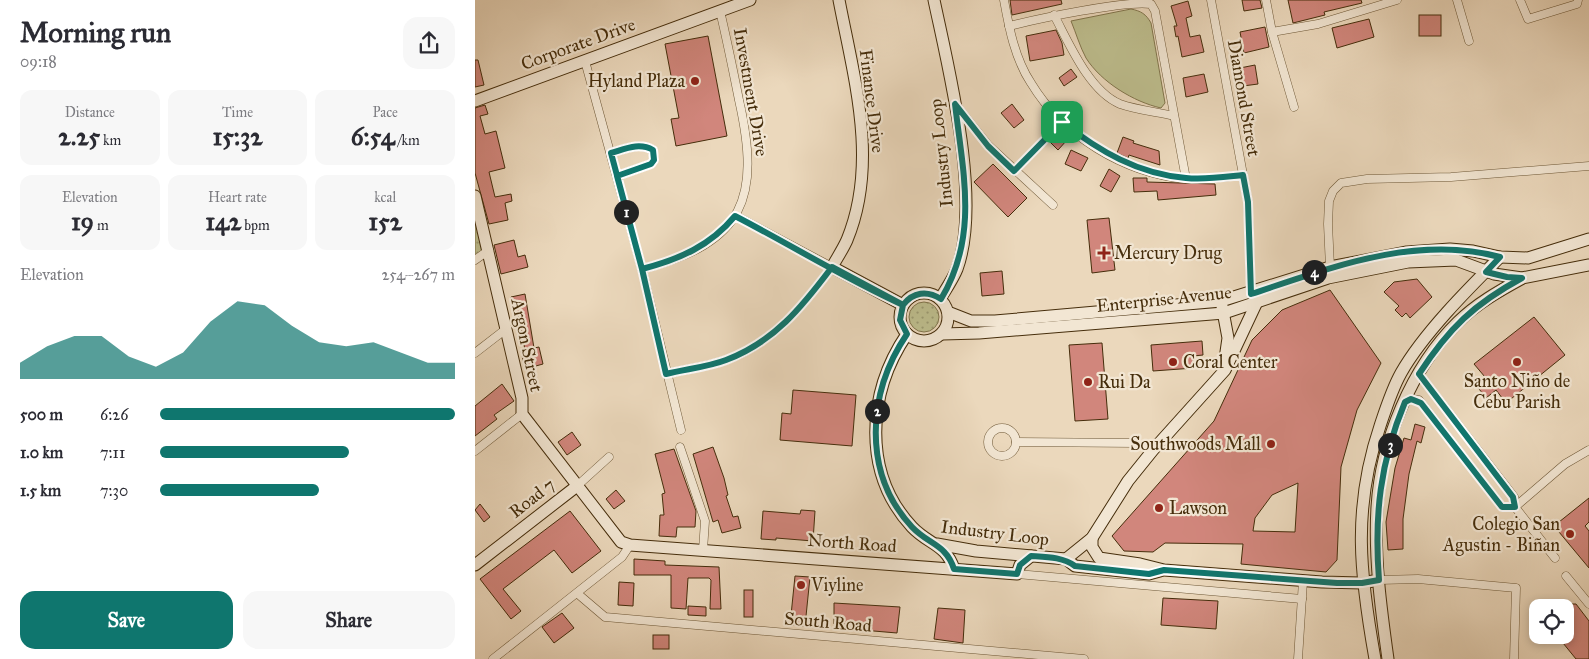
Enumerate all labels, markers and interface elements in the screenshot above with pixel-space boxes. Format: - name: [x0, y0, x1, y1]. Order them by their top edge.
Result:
- street label: Corporate Drive: [518, 13, 638, 75]
- text: Morning run: [20, 15, 171, 50]
- button: share: [403, 17, 455, 69]
- street label: Investment Drive: [729, 26, 773, 158]
- street label: Diamond Street: [1223, 38, 1265, 159]
- street label: Finance Drive: [855, 48, 889, 154]
- text: 09:18: [20, 52, 57, 71]
- place label: Hyland Plaza: [588, 70, 685, 92]
- marker: Hyland Plaza: [689, 75, 701, 87]
- street label: Industry Loop: [924, 98, 958, 208]
- pin: [1041, 101, 1083, 143]
- text: Distance: [65, 104, 115, 121]
- text: Time: [222, 104, 253, 121]
- text: Pace: [372, 104, 398, 121]
- icon: arrive: [1048, 108, 1076, 136]
- text: 2.25: [58, 121, 100, 152]
- text: 15:32: [213, 121, 262, 152]
- text: 6:54: [351, 121, 395, 152]
- text: km: [100, 132, 121, 149]
- text: /km: [395, 132, 420, 149]
- text: Elevation: [62, 189, 118, 206]
- text: Heart rate: [208, 189, 267, 206]
- text: kcal: [374, 189, 396, 206]
- pin: 1: [613, 200, 639, 224]
- text: 1: [624, 204, 629, 221]
- text: 19: [71, 206, 94, 237]
- text: 142: [205, 206, 241, 237]
- text: 152: [368, 206, 402, 237]
- text: m: [94, 217, 109, 234]
- text: bpm: [241, 217, 270, 234]
- place label: Mercury Drug: [1114, 242, 1222, 265]
- marker: Mercury Drug: [1098, 247, 1110, 259]
- pin: 4: [1301, 260, 1327, 284]
- text: 4: [1311, 264, 1318, 281]
- text: Elevation: [20, 265, 84, 284]
- text: 254–267 m: [381, 265, 455, 284]
- street label: Enterprise Avenue: [1095, 281, 1233, 317]
- street label: Argon Street: [505, 295, 548, 394]
- place label: Coral Center: [1183, 351, 1278, 373]
- marker: Coral Center: [1167, 356, 1179, 368]
- marker: Santo Niño de Cebu Parish: [1511, 356, 1523, 368]
- place label: Santo Niño de Cebu Parish: [1464, 370, 1570, 413]
- place label: Rui Da: [1098, 371, 1151, 393]
- marker: Rui Da: [1082, 376, 1094, 388]
- pin: 2: [865, 398, 889, 424]
- text: 2: [874, 403, 881, 420]
- text: 500 m: [20, 405, 63, 424]
- text: 6:26: [100, 405, 128, 424]
- pin: 3: [1377, 432, 1403, 458]
- place label: Southwoods Mall: [1130, 433, 1261, 455]
- text: 3: [1388, 437, 1393, 454]
- marker: Southwoods Mall: [1265, 438, 1277, 450]
- text: 1.0 km: [20, 443, 63, 462]
- text: 7:11: [100, 443, 125, 462]
- street label: Road 7: [505, 473, 559, 523]
- text: 1.5 km: [20, 481, 61, 500]
- text: 7:30: [100, 481, 128, 500]
- place label: Lawson: [1169, 497, 1227, 519]
- marker: Lawson: [1153, 502, 1165, 514]
- place label: Colegio San Agustin - Biñan: [1442, 513, 1560, 557]
- street label: Industry Loop: [940, 515, 1050, 551]
- marker: Colegio San Agustin - Biñan: [1564, 528, 1576, 540]
- street label: North Road: [807, 529, 897, 557]
- place label: Viyline: [810, 574, 864, 596]
- marker: Viyline: [795, 579, 807, 591]
- button: Save: [20, 591, 233, 649]
- button: Share: [243, 591, 455, 649]
- map controls: [1529, 599, 1574, 644]
- button: locate: [1529, 599, 1574, 644]
- street label: South Road: [783, 607, 873, 637]

